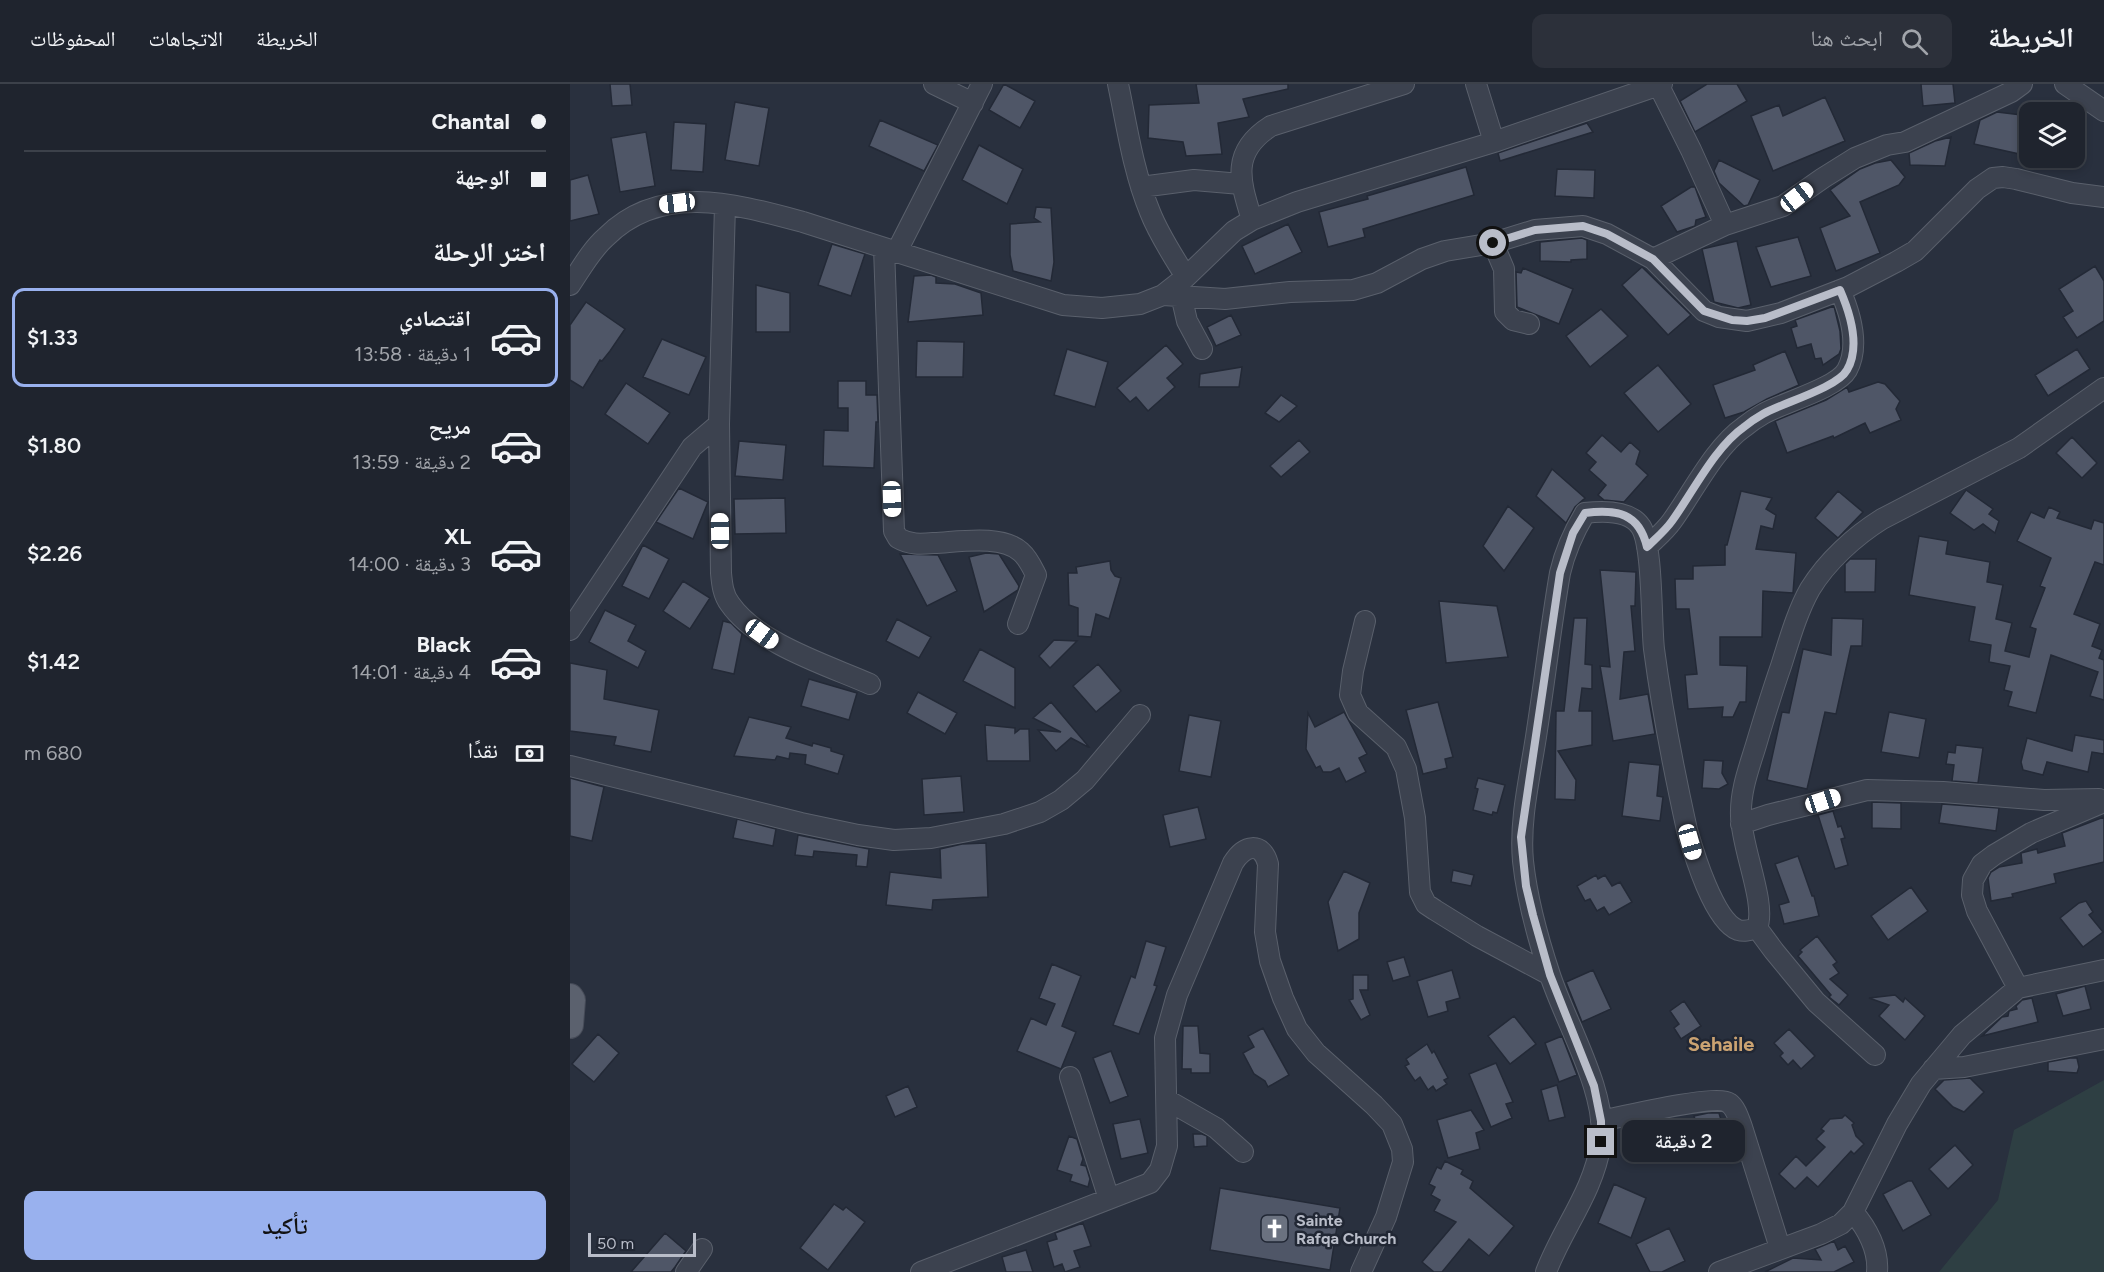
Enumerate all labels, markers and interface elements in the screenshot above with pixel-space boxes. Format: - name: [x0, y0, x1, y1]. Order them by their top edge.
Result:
- search box: [1532, 14, 1952, 68]
- text: الخريطة: [1988, 20, 2074, 54]
- text: ابحث هنا: [1811, 25, 1883, 52]
- icon: search: [1898, 25, 1931, 58]
- text: المحفوظات: [30, 26, 115, 51]
- text: الاتجاهات: [148, 26, 223, 51]
- text: الخريطة: [256, 26, 318, 51]
- map controls: [2019, 102, 2085, 168]
- button: layers: [2019, 102, 2085, 168]
- text: Chantal: [432, 108, 510, 135]
- text: الوجهة: [455, 164, 510, 191]
- car: [1777, 179, 1817, 215]
- car: [658, 192, 696, 214]
- route start: [1479, 229, 1506, 256]
- text: اختر الرحلة: [433, 235, 546, 268]
- text: اقتصادي: [399, 305, 471, 332]
- icon: car: [489, 311, 543, 365]
- text: $1.33: [27, 324, 78, 351]
- text: 1 دقيقة · 13:58: [354, 342, 471, 366]
- text: مريح: [428, 413, 471, 440]
- icon: car: [489, 419, 543, 473]
- text: $1.80: [27, 432, 81, 459]
- text: 2 دقيقة · 13:59: [352, 450, 471, 474]
- car: [882, 481, 902, 517]
- car: [711, 513, 729, 549]
- text: XL: [444, 523, 471, 550]
- icon: car: [489, 527, 543, 581]
- text: $2.26: [27, 540, 82, 567]
- text: 3 دقيقة · 14:00: [348, 552, 471, 576]
- car: [742, 616, 782, 652]
- text: Black: [417, 631, 471, 658]
- icon: car: [489, 635, 543, 689]
- text: $1.42: [27, 648, 80, 675]
- text: 4 دقيقة · 14:01: [351, 660, 471, 684]
- text: نقدًا: [468, 737, 498, 764]
- icon: cash: [513, 737, 546, 770]
- text: 680 m: [24, 741, 82, 765]
- car: [1803, 787, 1843, 815]
- car: [1676, 822, 1704, 862]
- district label: Sehaile: [1688, 1032, 1754, 1056]
- callout: 2 دقيقة: [1622, 1121, 1745, 1163]
- route end: [1587, 1128, 1614, 1155]
- text: 2 دقيقة: [1655, 1129, 1712, 1153]
- button: تأكيد: [24, 1191, 546, 1260]
- place label: Sainte Rafqa Church: [1296, 1211, 1396, 1248]
- church icon: Sainte Rafqa Church: [1259, 1213, 1291, 1245]
- scale bar: [588, 1230, 696, 1258]
- text: 50 m: [597, 1234, 634, 1253]

